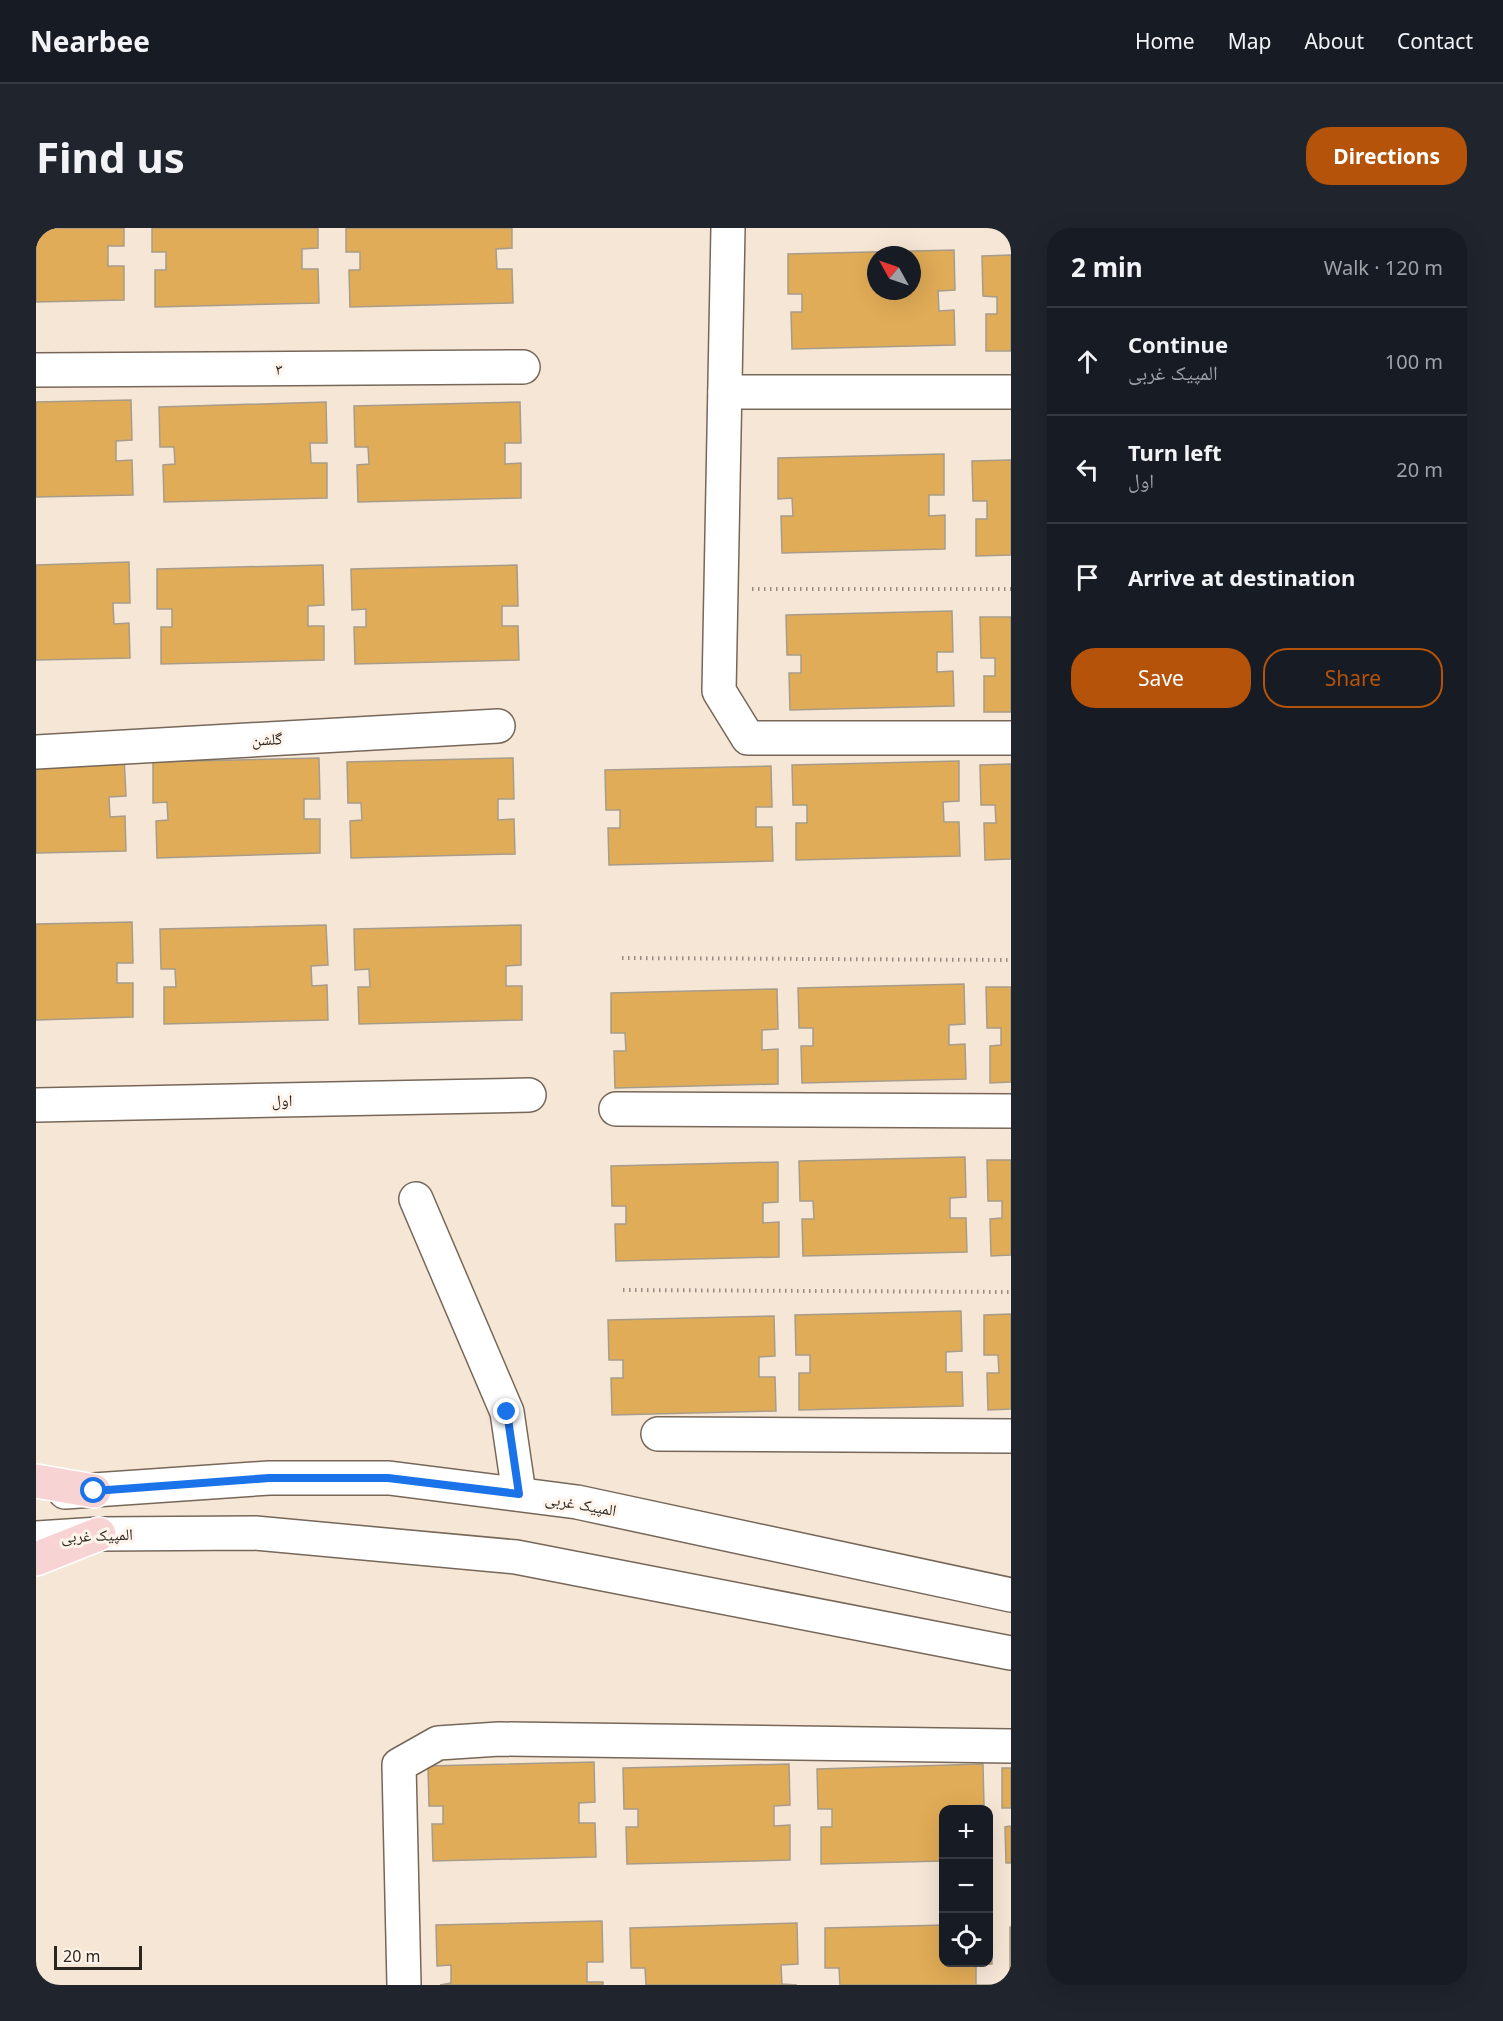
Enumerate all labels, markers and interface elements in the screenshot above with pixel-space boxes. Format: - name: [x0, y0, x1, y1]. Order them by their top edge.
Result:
- text: Nearbee: [30, 22, 150, 60]
- text: Home: [1135, 27, 1195, 55]
- text: Map: [1228, 27, 1271, 55]
- text: About: [1304, 27, 1364, 55]
- text: Contact: [1397, 27, 1473, 55]
- button: Directions: [1306, 127, 1467, 185]
- text: Find us: [36, 128, 185, 185]
- north arrow: [867, 246, 921, 300]
- text: 2 min: [1071, 249, 1143, 285]
- text: Walk · 120 m: [1324, 254, 1443, 281]
- text: Continue: [1128, 329, 1228, 359]
- icon: ahead: [1071, 345, 1104, 378]
- text: 100 m: [1385, 348, 1443, 375]
- street label: ۳: [275, 358, 283, 380]
- text: المپیک غربی: [1128, 359, 1218, 386]
- text: Turn left: [1128, 437, 1222, 467]
- icon: left: [1071, 453, 1104, 486]
- text: 20 m: [1396, 456, 1443, 483]
- text: اول: [1128, 467, 1154, 494]
- icon: arrive: [1071, 561, 1104, 594]
- text: Arrive at destination: [1128, 562, 1355, 592]
- button: Save: [1071, 648, 1251, 708]
- button: Share: [1263, 648, 1443, 708]
- street label: گلشن: [251, 727, 283, 751]
- street label: اول: [271, 1089, 293, 1111]
- route end: [493, 1398, 519, 1424]
- route start: [80, 1477, 106, 1503]
- street label: المپیک غربی: [544, 1487, 618, 1521]
- street label: المپیک غربی: [61, 1523, 133, 1547]
- map controls: [939, 1805, 993, 1967]
- button: +: [939, 1805, 993, 1859]
- button: −: [939, 1859, 993, 1913]
- button: locate: [939, 1913, 993, 1967]
- scale bar: [54, 1943, 142, 1970]
- text: 20 m: [63, 1945, 100, 1967]

